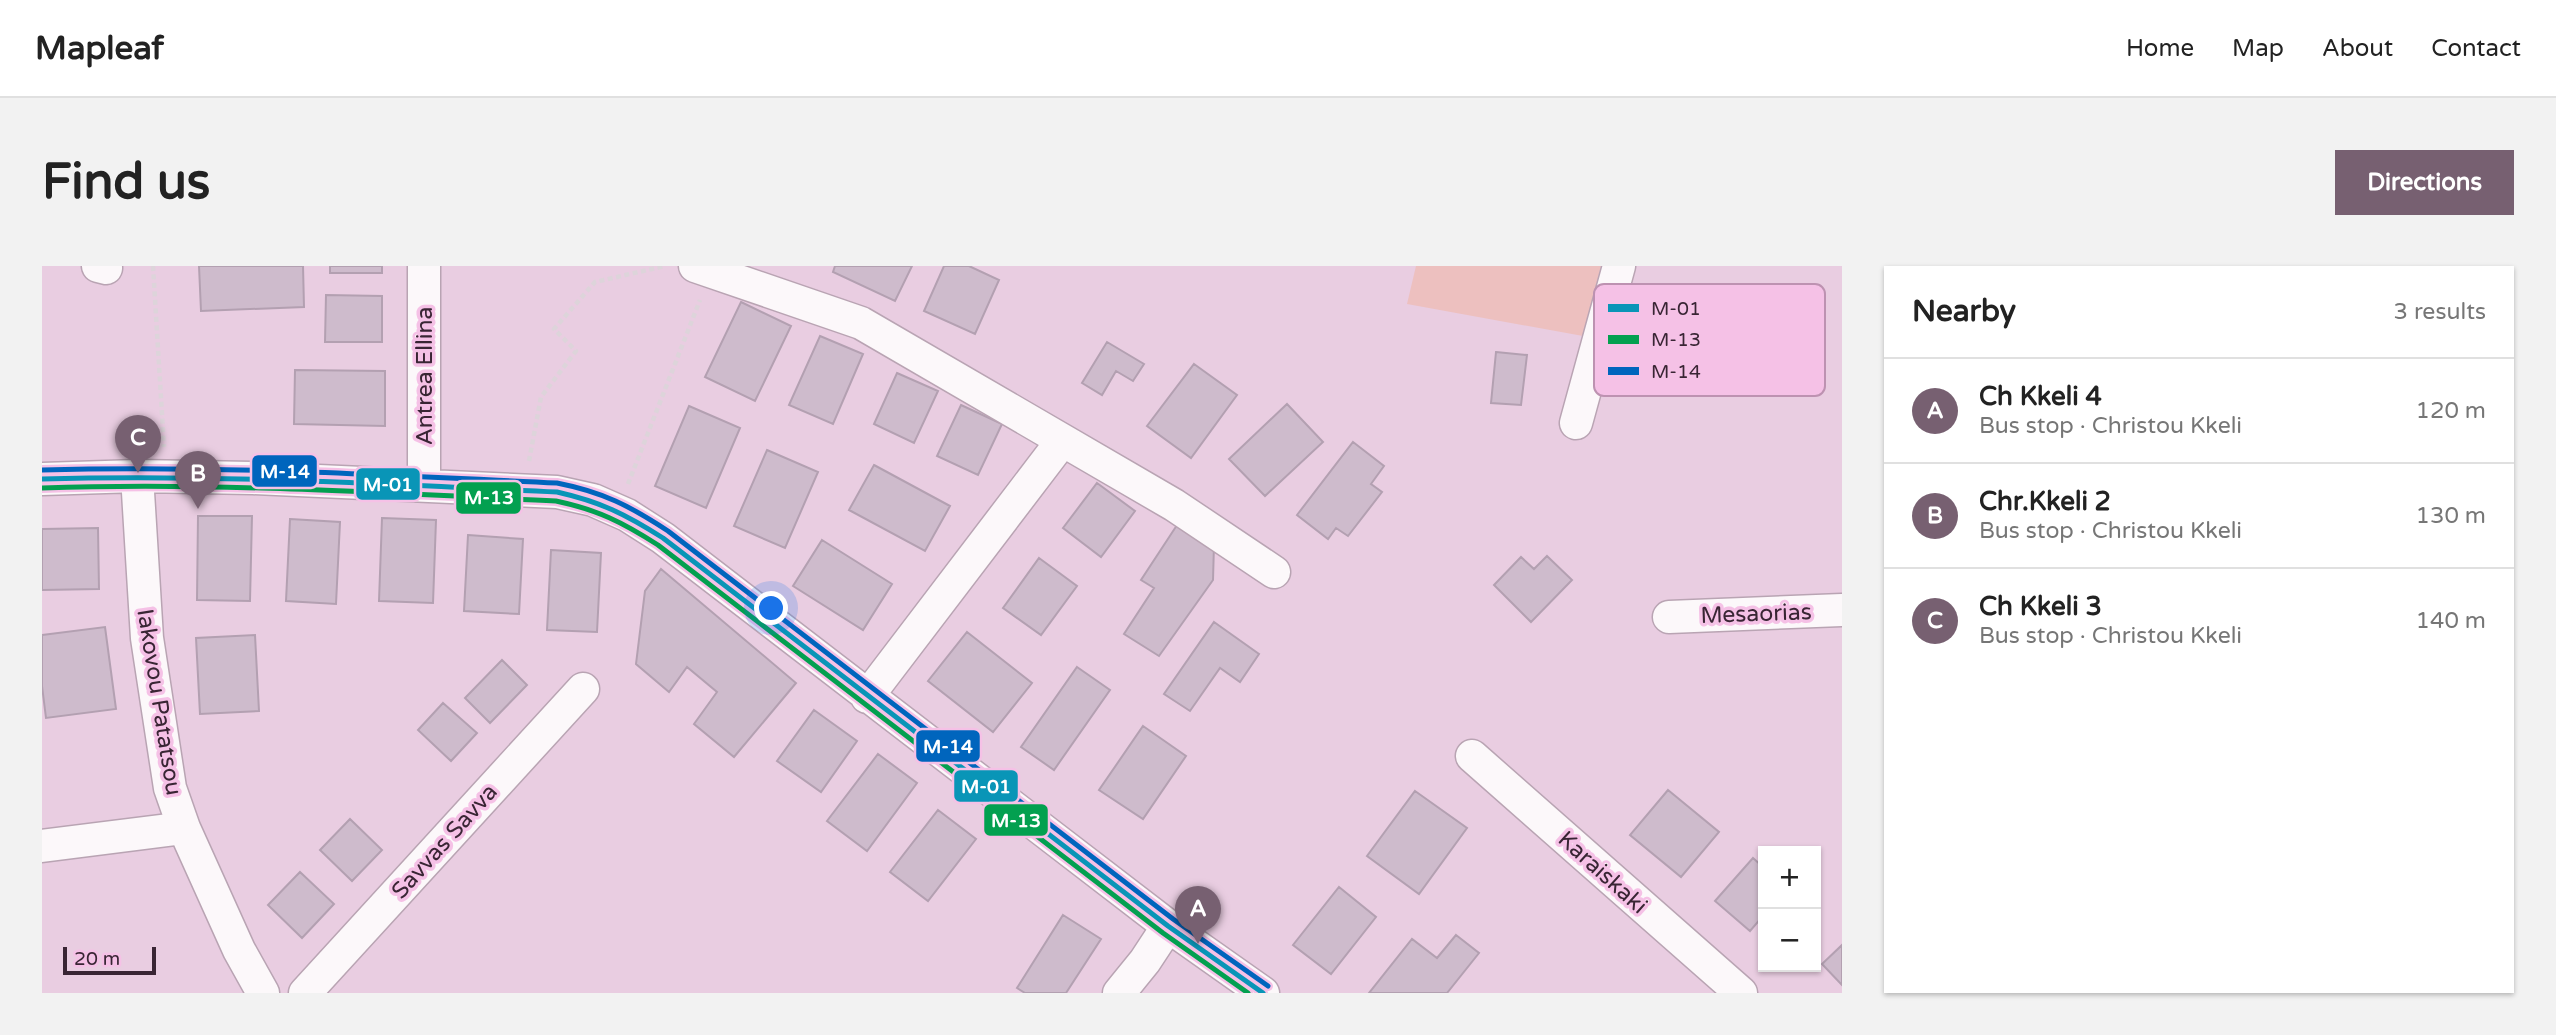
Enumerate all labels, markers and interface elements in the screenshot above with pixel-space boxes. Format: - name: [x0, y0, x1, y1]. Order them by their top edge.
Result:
- text: Mapleaf: [35, 29, 164, 68]
- text: Home: [2126, 34, 2194, 63]
- text: Map: [2232, 34, 2284, 63]
- text: About: [2322, 34, 2393, 63]
- text: Contact: [2431, 34, 2521, 63]
- button: Directions: [2335, 150, 2514, 215]
- text: Find us: [42, 153, 210, 212]
- legend: [1594, 284, 1825, 396]
- text: Nearby: [1912, 293, 2016, 330]
- text: M-01: [1651, 298, 1701, 320]
- text: 3 results: [2393, 298, 2486, 326]
- street label: Antrea Ellina: [411, 307, 439, 445]
- text: M-13: [1651, 329, 1701, 351]
- text: M-14: [1651, 361, 1701, 383]
- text: Ch Kkeli 4: [1979, 381, 2102, 412]
- text: A: [1926, 397, 1944, 425]
- text: 120 m: [2416, 397, 2486, 425]
- text: Bus stop · Christou Kkeli: [1979, 412, 2242, 440]
- pin: C: [115, 415, 161, 473]
- pin: B: [175, 451, 221, 509]
- line badge: M-14: [251, 454, 318, 488]
- text: M-14: [260, 461, 310, 483]
- line badge: M-01: [355, 467, 421, 501]
- text: M-01: [363, 474, 413, 496]
- line badge: M-13: [455, 481, 522, 515]
- text: Chr.Kkeli 2: [1979, 486, 2111, 517]
- text: M-13: [464, 487, 514, 509]
- text: B: [1927, 502, 1943, 530]
- text: 130 m: [2416, 502, 2486, 530]
- text: Bus stop · Christou Kkeli: [1979, 517, 2242, 545]
- your location: [754, 591, 788, 625]
- text: Ch Kkeli 3: [1979, 591, 2102, 622]
- street label: Mesaorias: [1700, 598, 1812, 630]
- street label: Iakovou Patatsou: [130, 607, 188, 797]
- text: C: [1927, 607, 1943, 635]
- text: 140 m: [2416, 607, 2486, 635]
- text: Bus stop · Christou Kkeli: [1979, 622, 2242, 650]
- line badge: M-14: [915, 729, 981, 763]
- text: M-14: [923, 736, 973, 758]
- line badge: M-01: [953, 769, 1019, 803]
- text: M-01: [961, 776, 1011, 798]
- street label: Savvas Savva: [386, 778, 504, 905]
- line badge: M-13: [983, 803, 1049, 837]
- text: M-13: [991, 810, 1041, 832]
- street label: Karaiskaki: [1552, 825, 1653, 920]
- map controls: [1758, 846, 1821, 972]
- button: +: [1758, 846, 1821, 909]
- pin: A: [1175, 886, 1221, 944]
- button: −: [1758, 909, 1821, 972]
- scale bar: [63, 944, 156, 976]
- text: 20 m: [74, 948, 120, 970]

